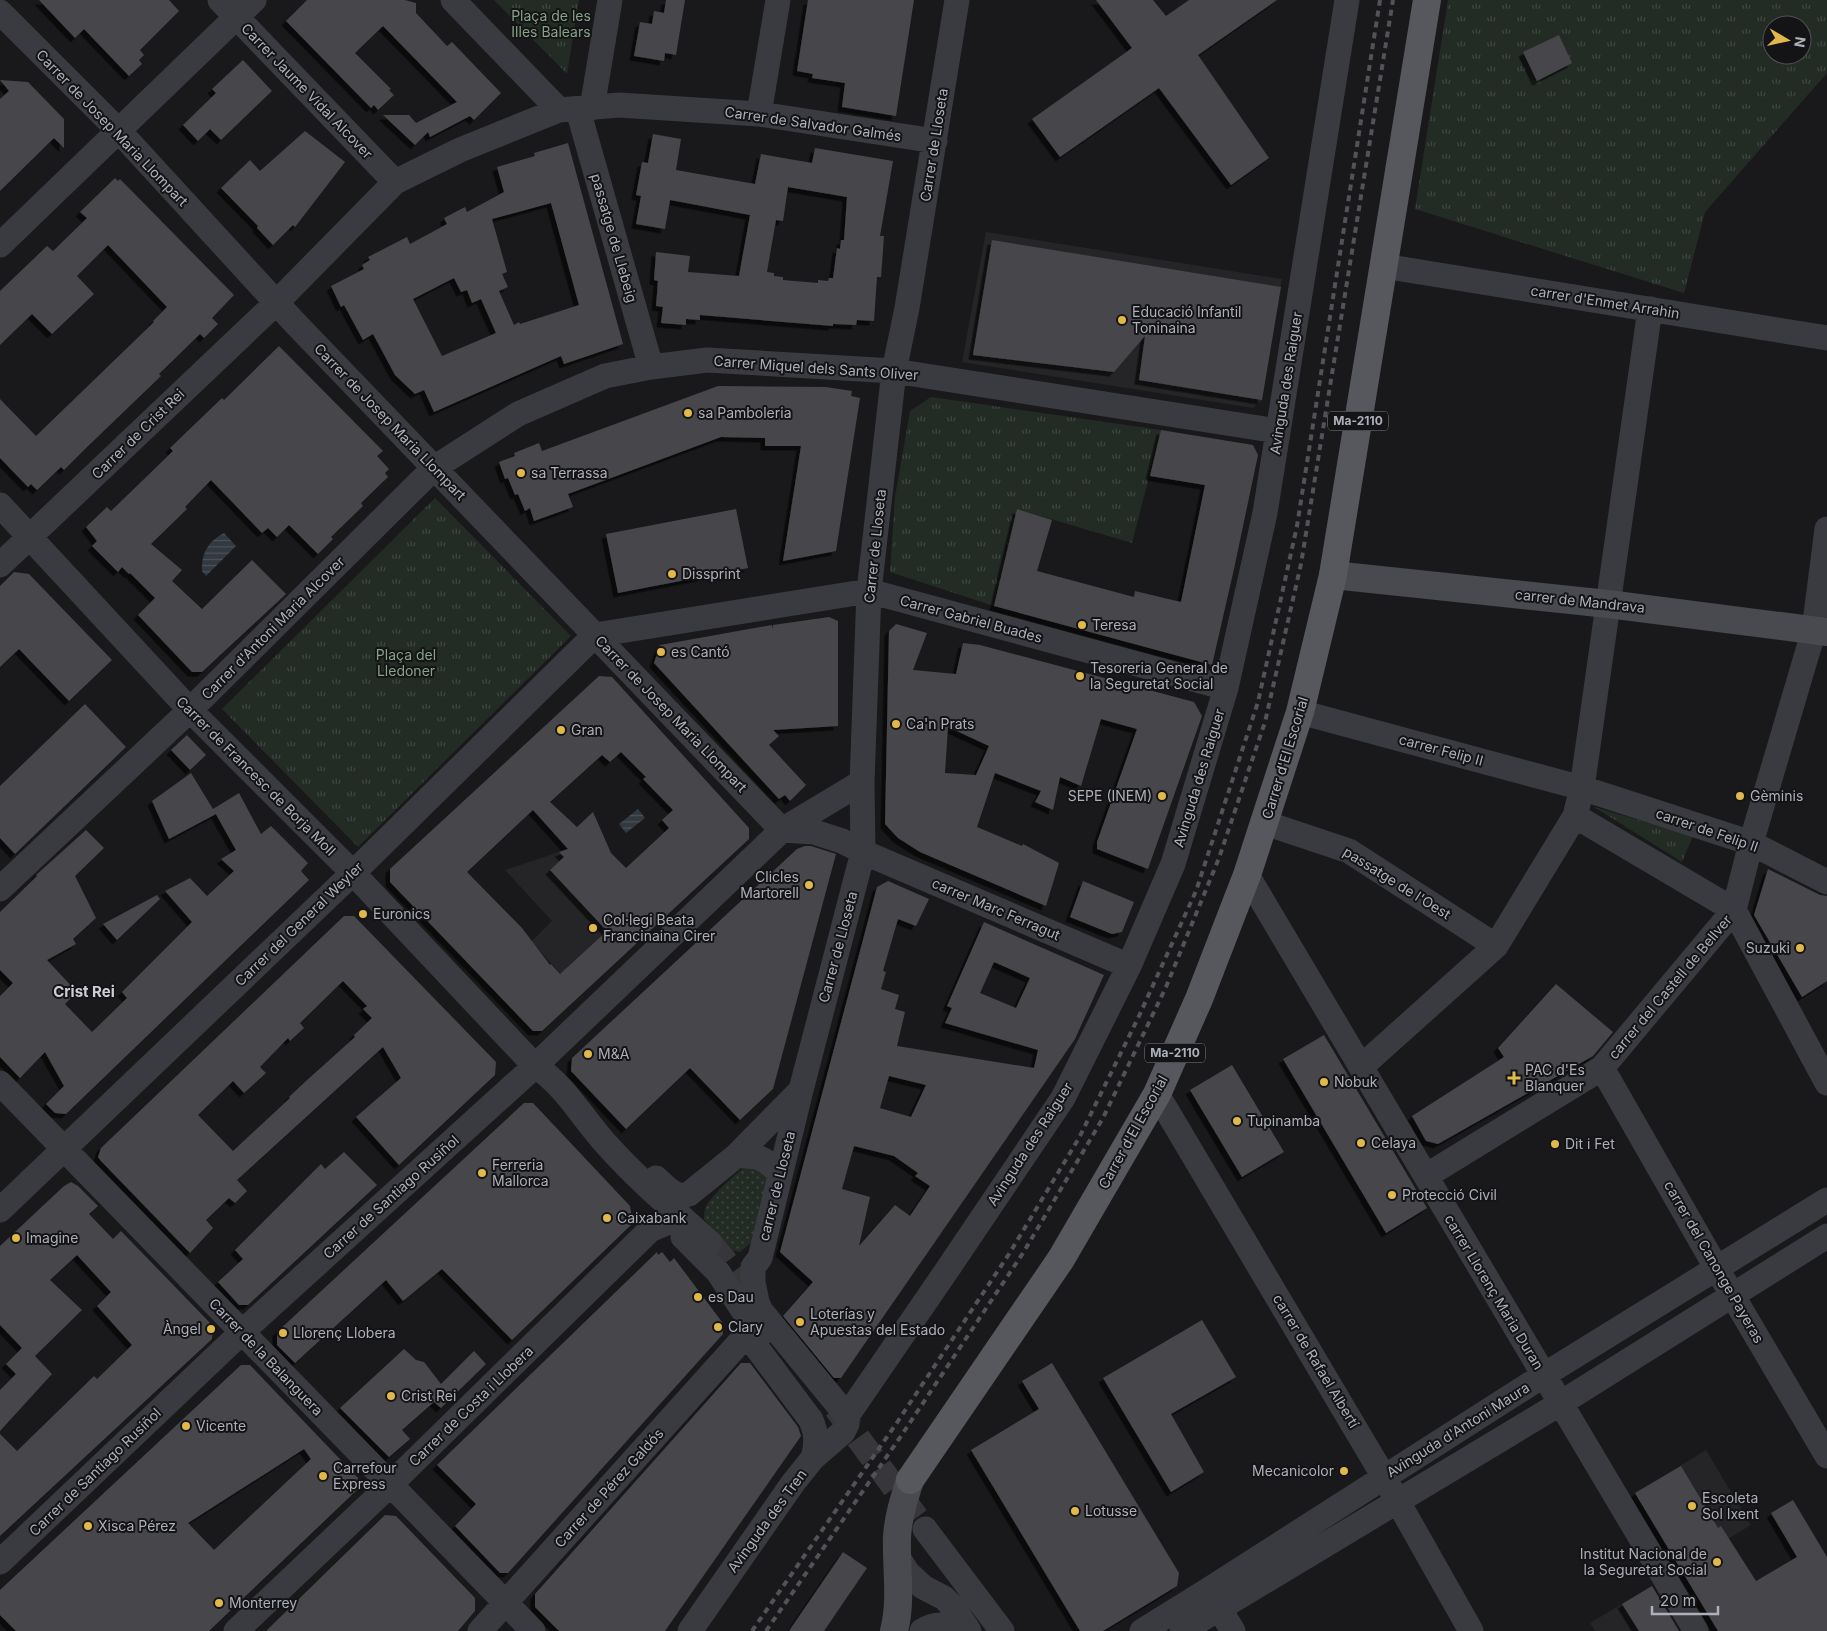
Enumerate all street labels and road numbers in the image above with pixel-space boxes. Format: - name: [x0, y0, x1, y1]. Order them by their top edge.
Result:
- street label: Carrer Jaume Vidal Alcover: [238, 19, 377, 162]
- street label: Carrer de Josep Maria Llompart: [33, 46, 192, 210]
- street label: Carrer de Lloseta: [916, 87, 951, 203]
- street label: Carrer de Salvador Galmés: [724, 103, 903, 144]
- street label: passatge de Llebeig: [588, 171, 641, 304]
- street label: carrer d'Enmet Arrahin: [1529, 281, 1681, 322]
- street label: Avinguda des Raiguer: [1266, 310, 1305, 455]
- street label: Carrer de Josep Maria Llompart: [311, 340, 470, 504]
- street label: Carrer Miquel dels Sants Oliver: [713, 352, 919, 383]
- street label: Carrer de Crist Rei: [88, 385, 187, 482]
- road number: Ma-2110: [1328, 412, 1388, 431]
- street label: Carrer de Lloseta: [860, 488, 889, 604]
- street label: Carrer d'Antoni Maria Alcover: [198, 553, 348, 703]
- street label: carrer de Mandrava: [1514, 585, 1646, 616]
- street label: Carrer Gabriel Buades: [898, 591, 1044, 646]
- street label: Carrer de Josep Maria Llompart: [592, 632, 751, 796]
- street label: Carrer de Francesc de Borja Moll: [173, 693, 339, 859]
- street label: Carrer d'El Escorial: [1258, 695, 1311, 821]
- street label: Avinguda des Raiguer: [1169, 706, 1228, 849]
- street label: carrer Felip II: [1397, 730, 1485, 769]
- street label: carrer de Felip II: [1654, 804, 1761, 855]
- street label: passatge de l'Oest: [1340, 843, 1454, 923]
- street label: Carrer del General Weyler: [231, 858, 366, 989]
- street label: carrer Marc Ferragut: [930, 874, 1063, 943]
- street label: Carrer de Lloseta: [814, 889, 861, 1004]
- street label: carrer del Castell de Bellver: [1604, 911, 1735, 1062]
- road number: Ma-2110: [1145, 1044, 1205, 1062]
- street label: Carrer d'El Escorial: [1094, 1072, 1171, 1191]
- street label: Avinguda des Raiguer: [983, 1079, 1076, 1209]
- street label: carrer de Lloseta: [755, 1129, 798, 1242]
- street label: Carrer de Santiago Rusiñol: [319, 1131, 462, 1262]
- street label: carrer del Canonge Payeras: [1661, 1178, 1768, 1346]
- street label: carrer Llorenç Maria Duran: [1441, 1211, 1548, 1372]
- street label: carrer de Rafael Albertí: [1270, 1291, 1363, 1431]
- street label: Carrer de la Balanguera: [206, 1294, 327, 1419]
- street label: Carrer de Costa i Llobera: [405, 1342, 536, 1469]
- street label: Avinguda d'Antoni Maura: [1383, 1379, 1532, 1481]
- street label: Carrer de Santiago Rusiñol: [25, 1404, 164, 1539]
- street label: Carrer de Pérez Galdós: [551, 1425, 667, 1551]
- street label: Avinguda des Tren: [723, 1466, 810, 1576]

